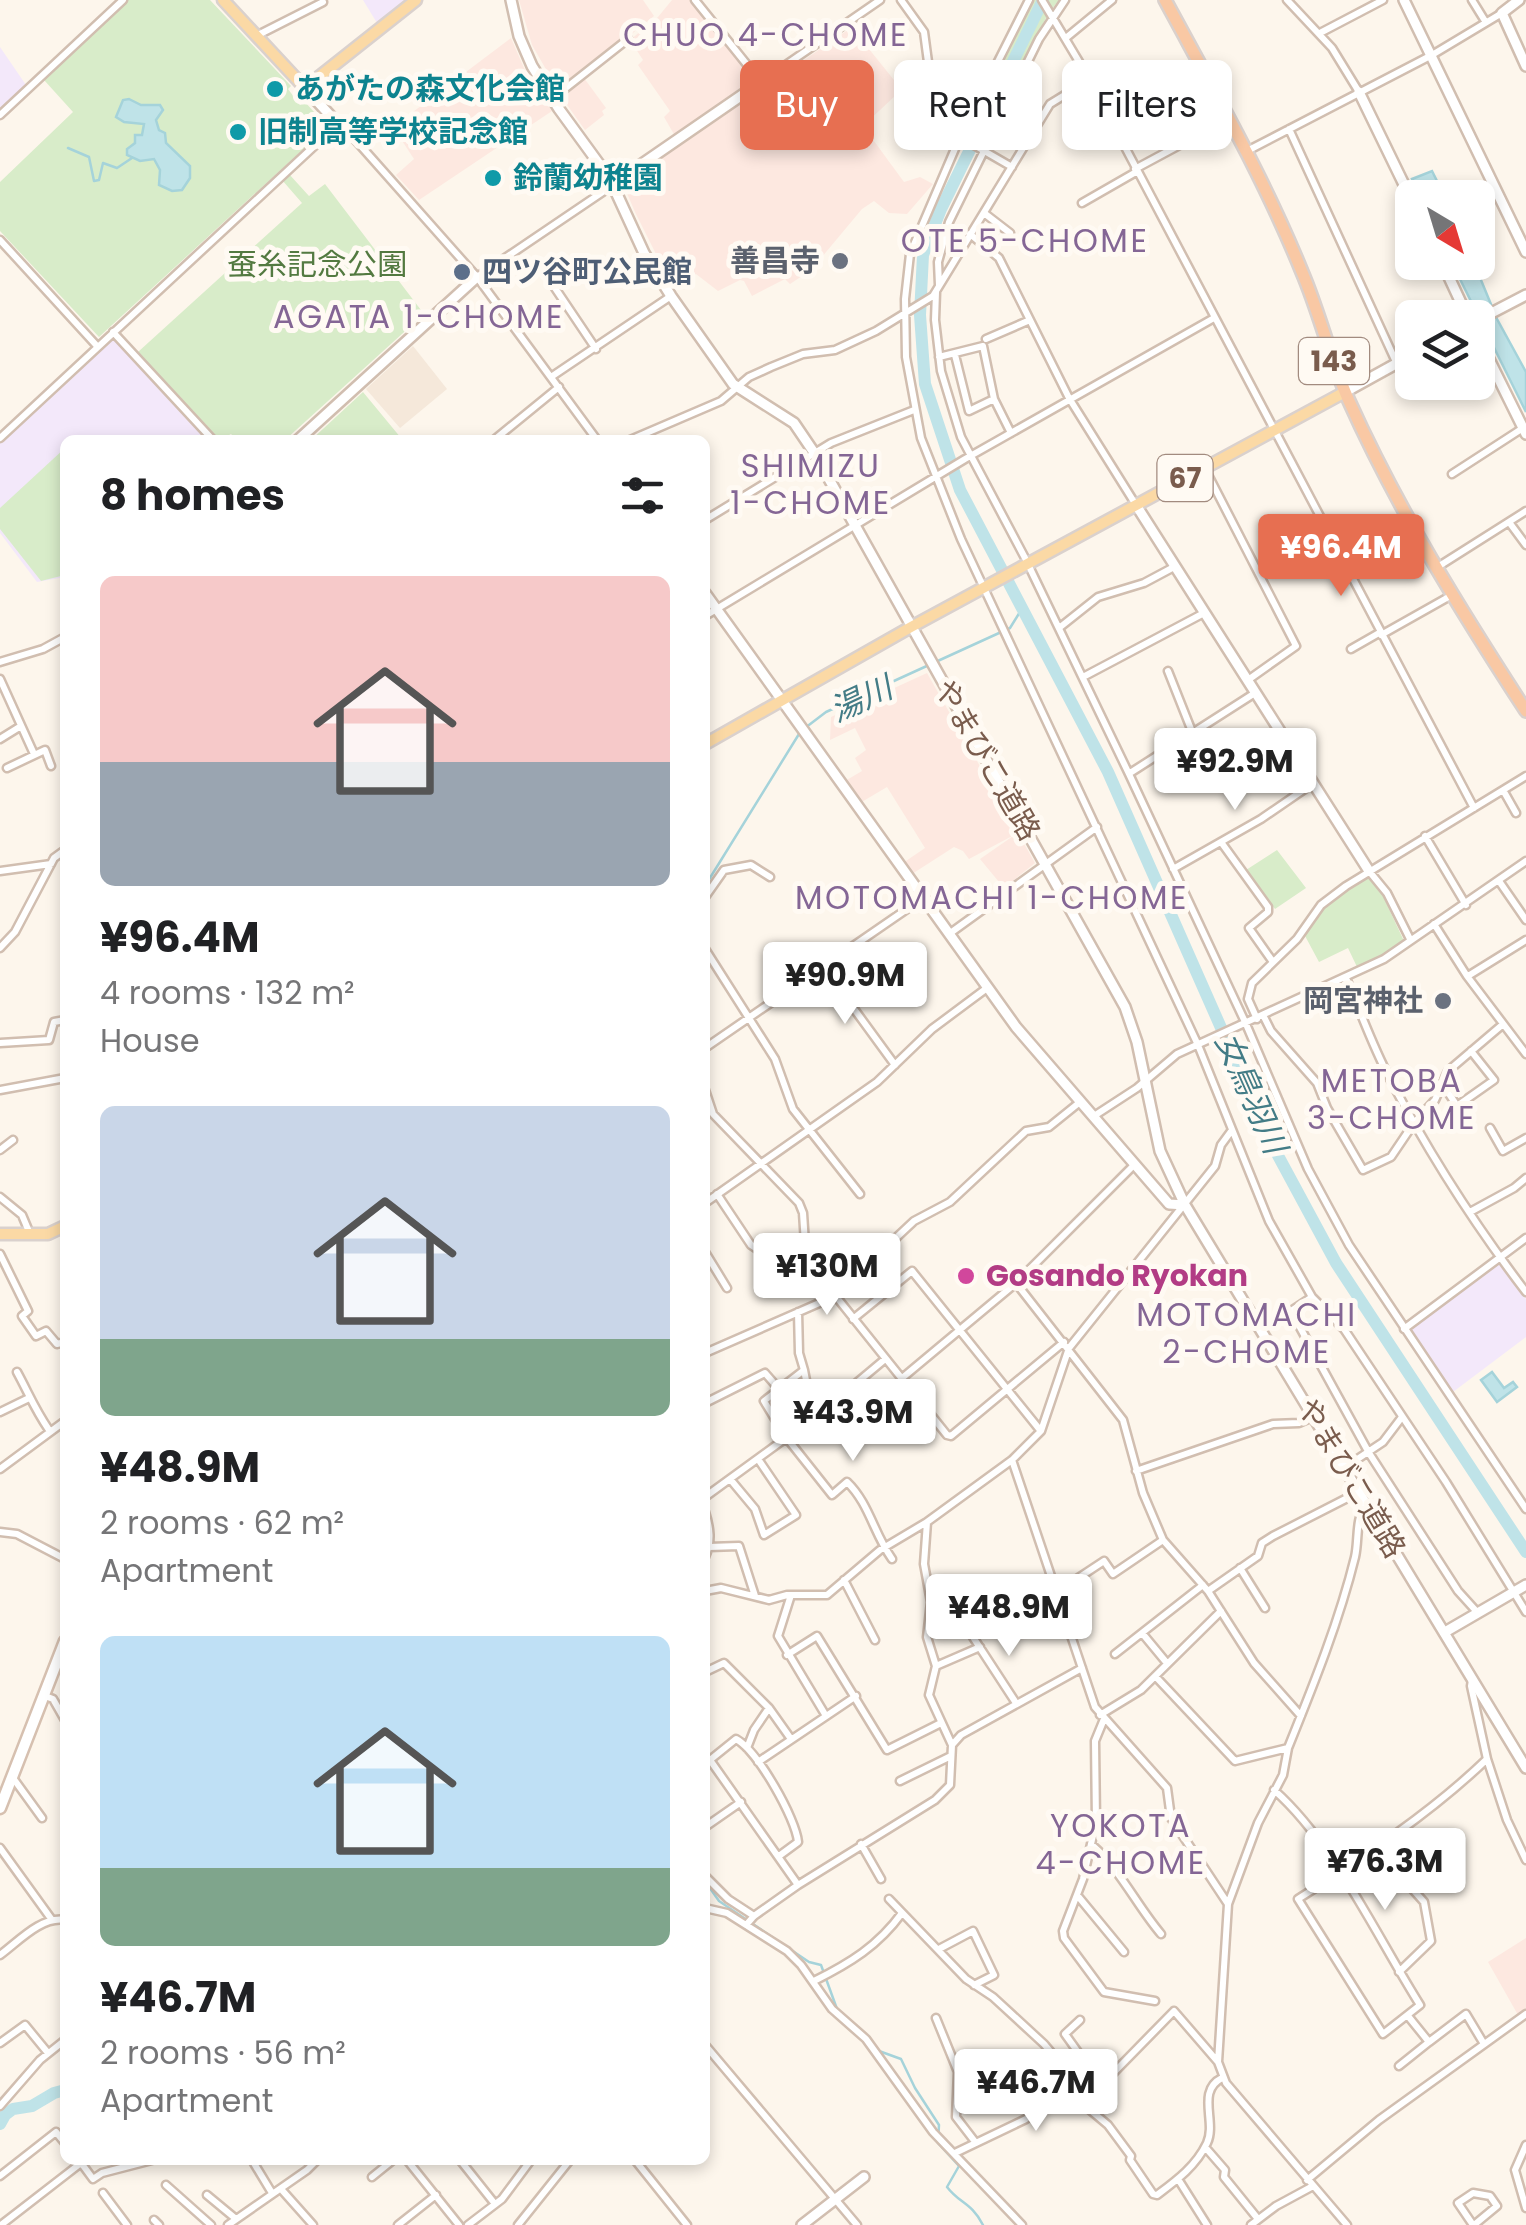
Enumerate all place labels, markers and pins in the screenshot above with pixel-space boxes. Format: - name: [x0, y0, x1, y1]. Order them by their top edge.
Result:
- place label: あがたの森文化会館: [295, 67, 565, 110]
- marker: あがたの森文化会館: [264, 78, 286, 100]
- place label: 旧制高等学校記念館: [258, 110, 528, 153]
- marker: 旧制高等学校記念館: [227, 121, 249, 143]
- place label: 鈴蘭幼稚園: [513, 156, 663, 199]
- marker: 鈴蘭幼稚園: [482, 167, 504, 189]
- place label: 善昌寺: [730, 239, 820, 282]
- place label: 四ツ谷町公民館: [482, 250, 692, 293]
- marker: 善昌寺: [829, 250, 851, 272]
- marker: 四ツ谷町公民館: [451, 261, 473, 283]
- pin: ¥96.4M: [1260, 514, 1422, 599]
- pin: ¥92.9M: [1154, 728, 1316, 813]
- pin: ¥90.9M: [764, 942, 926, 1027]
- place label: 岡宮神社: [1303, 979, 1423, 1022]
- marker: 岡宮神社: [1432, 990, 1454, 1012]
- pin: ¥130M: [757, 1233, 897, 1318]
- place label: Gosando Ryokan: [986, 1254, 1248, 1297]
- marker: Gosando Ryokan: [955, 1265, 977, 1287]
- pin: ¥43.9M: [772, 1379, 934, 1464]
- pin: ¥48.9M: [928, 1574, 1090, 1659]
- pin: ¥76.3M: [1304, 1828, 1466, 1913]
- pin: ¥46.7M: [955, 2049, 1117, 2134]

